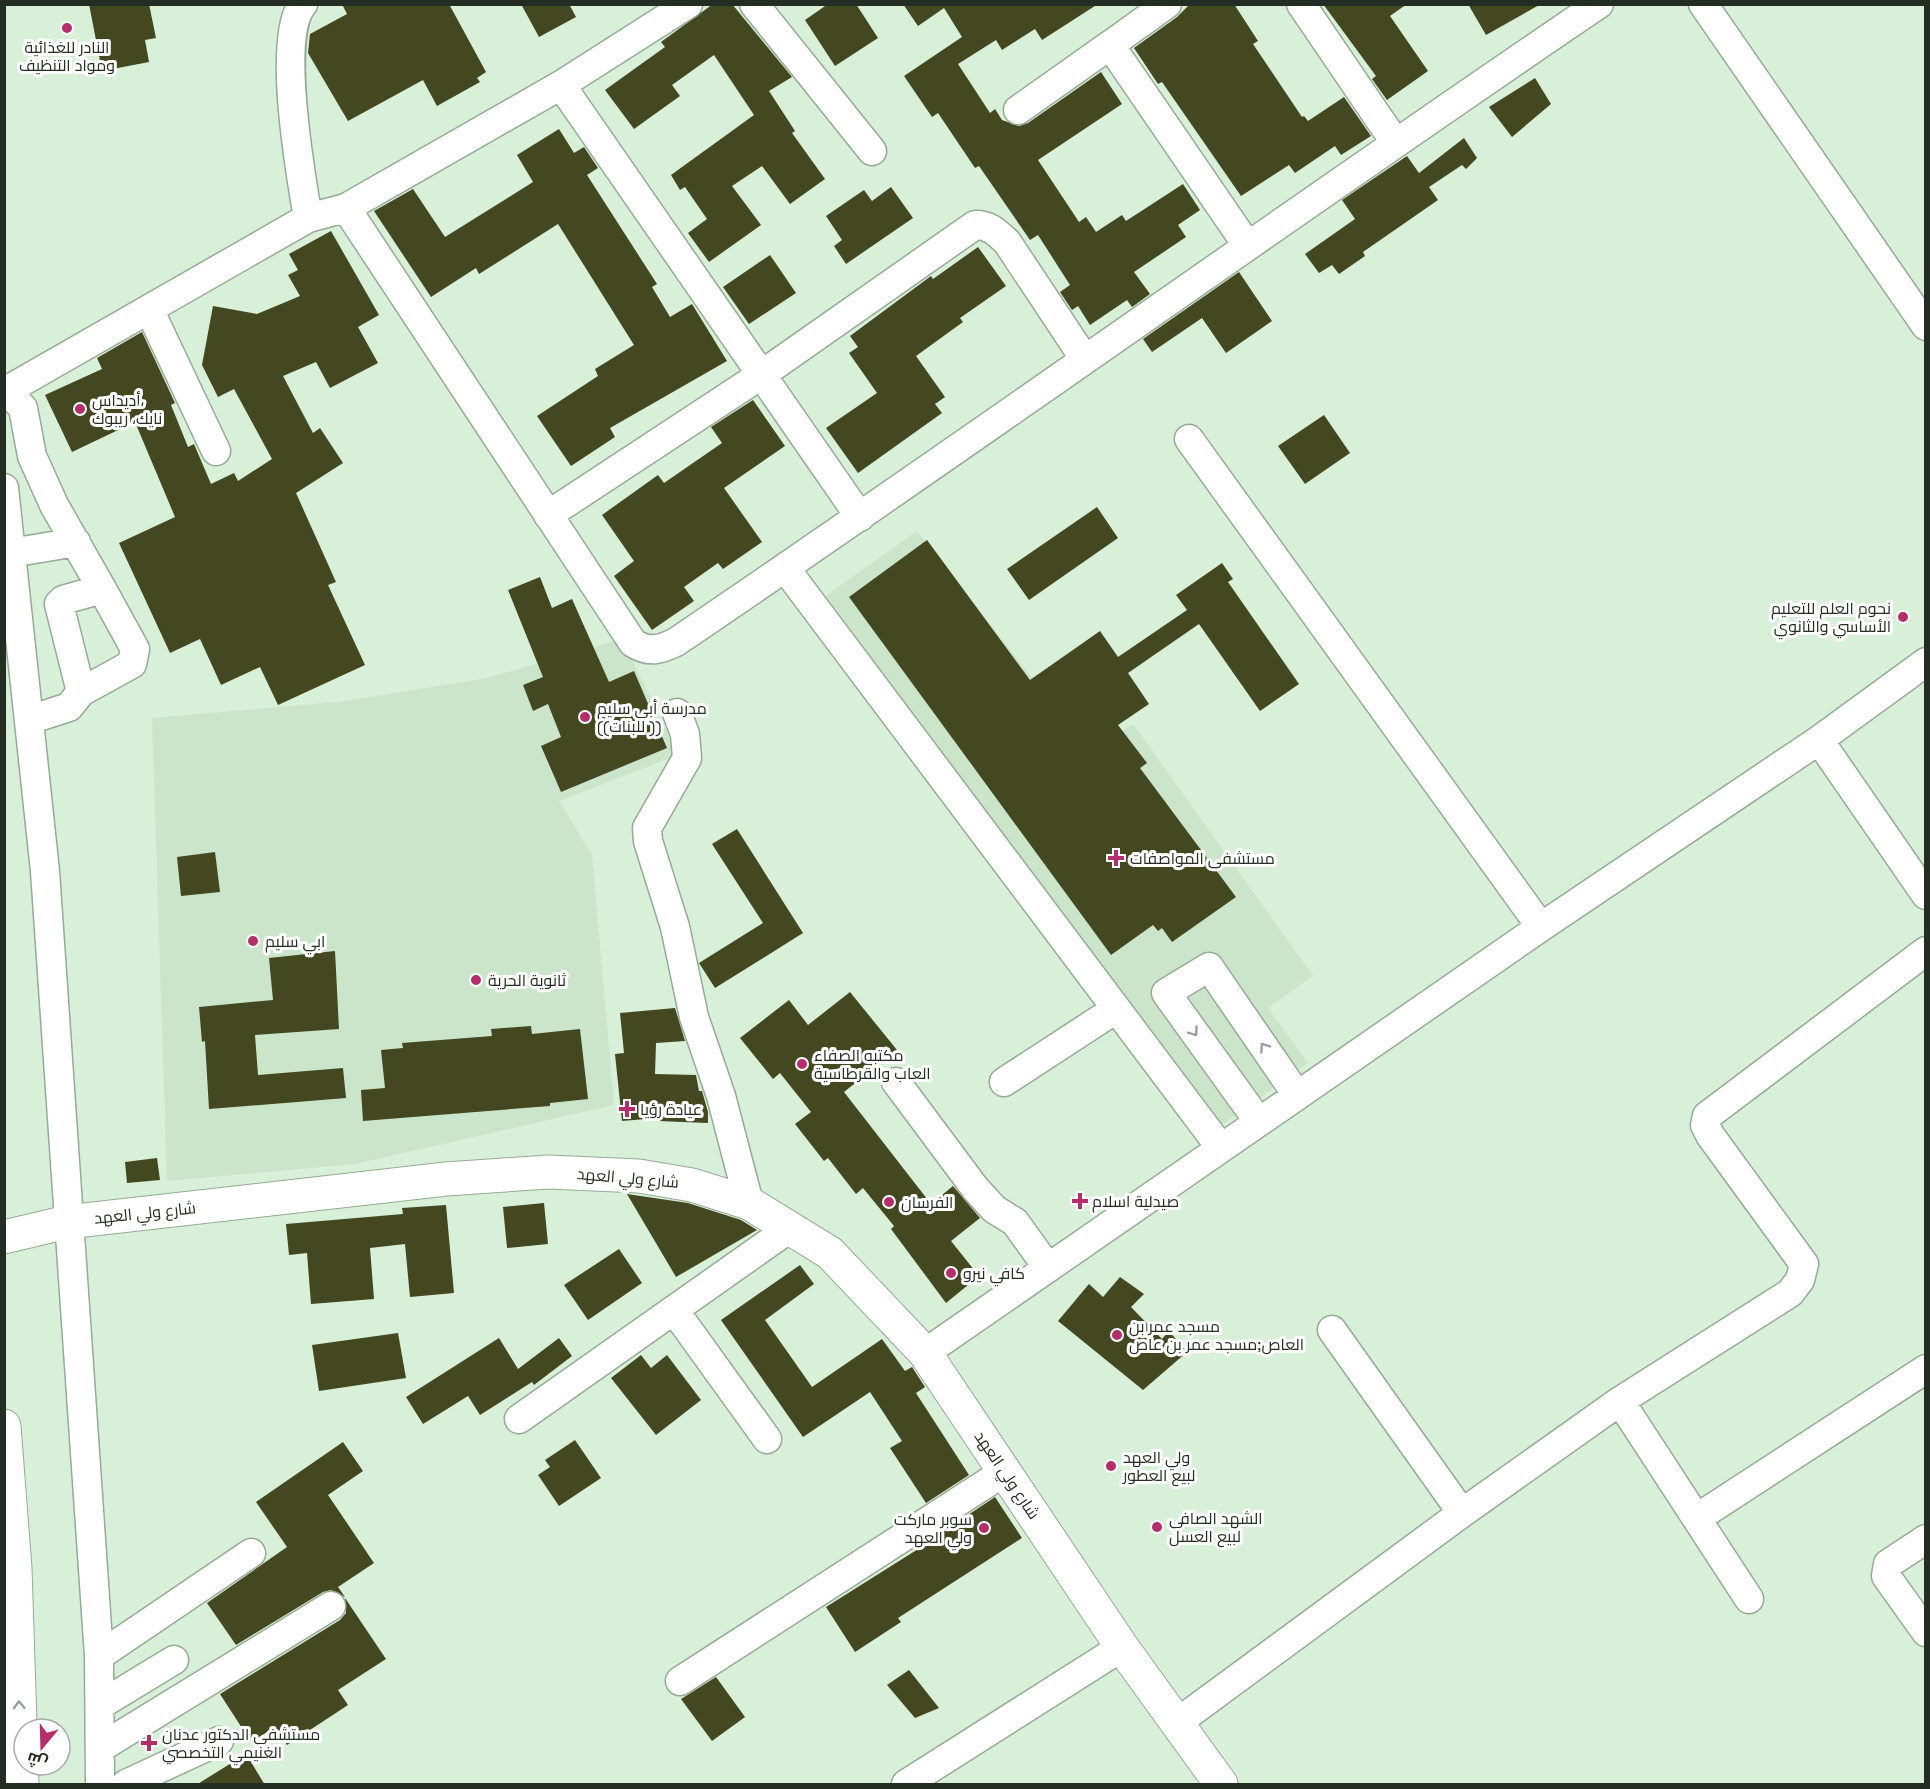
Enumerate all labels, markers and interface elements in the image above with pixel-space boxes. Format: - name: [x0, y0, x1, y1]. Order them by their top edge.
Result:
- marker: النادر للغذائية ومواد التنظيف: [60, 21, 74, 35]
- place label: النادر للغذائية ومواد التنظيف: [19, 37, 115, 76]
- place label: أديداس، نايك، ريبوك: [92, 390, 162, 429]
- marker: أديداس، نايك، ريبوك: [73, 402, 87, 416]
- place label: نجوم العلم للتعليم الأساسي والثانوي: [1771, 598, 1891, 640]
- marker: نجوم العلم للتعليم الأساسي والثانوي: [1896, 610, 1910, 624]
- place label: مدرسة أبي سليم ((للبنات )): [597, 698, 707, 737]
- marker: مدرسة أبي سليم ((للبنات )): [578, 710, 592, 724]
- place label: مستشفى المواصفات: [1130, 848, 1275, 869]
- marker: مستشفى المواصفات: [1107, 849, 1125, 867]
- place label: ابي سليم: [265, 931, 325, 955]
- marker: ابي سليم: [246, 934, 260, 948]
- place label: ثانوية الحرية: [488, 970, 567, 991]
- marker: ثانوية الحرية: [469, 973, 483, 987]
- one-way arrow: [1187, 1025, 1198, 1036]
- one-way arrow: [1260, 1043, 1271, 1054]
- place label: مكتبه الصفاء العاب والقرطاسية: [814, 1045, 931, 1084]
- marker: مكتبه الصفاء العاب والقرطاسية: [795, 1057, 809, 1071]
- place label: عيادة رؤيا: [640, 1099, 702, 1120]
- marker: عيادة رؤيا: [618, 1100, 636, 1118]
- street label: شارع ولي العهد: [576, 1163, 680, 1196]
- place label: صيدلية اسلام: [1092, 1191, 1179, 1213]
- place label: الفرسان: [901, 1192, 953, 1213]
- marker: صيدلية اسلام: [1073, 1194, 1087, 1208]
- marker: الفرسان: [882, 1195, 896, 1209]
- street label: شارع ولي العهد: [93, 1197, 197, 1232]
- place label: كافي نيرو: [963, 1263, 1025, 1287]
- marker: كافي نيرو: [944, 1266, 958, 1280]
- place label: مسجد عمر بن العاص;مسجد عمر بن عاص: [1129, 1316, 1304, 1355]
- marker: مسجد عمر بن العاص;مسجد عمر بن عاص: [1110, 1328, 1124, 1342]
- street label: شارع ولي العهد: [967, 1427, 1044, 1525]
- place label: ولي العهد لبيع العطور: [1122, 1447, 1195, 1487]
- marker: ولي العهد لبيع العطور: [1104, 1459, 1118, 1473]
- place label: الشهد الصافي لبيع العسل: [1169, 1508, 1262, 1548]
- place label: سوبر ماركت ولي العهد: [894, 1509, 972, 1551]
- marker: الشهد الصافي لبيع العسل: [1150, 1520, 1164, 1534]
- marker: سوبر ماركت ولي العهد: [977, 1521, 991, 1535]
- one-way arrow: [13, 1701, 26, 1710]
- north arrow: [12, 1717, 72, 1777]
- place label: مستشفي الدكتور عدنان الغنيمي التخصصي: [162, 1724, 320, 1766]
- marker: مستشفي الدكتور عدنان الغنيمي التخصصي: [140, 1734, 158, 1752]
- text: ش: [24, 1747, 50, 1774]

